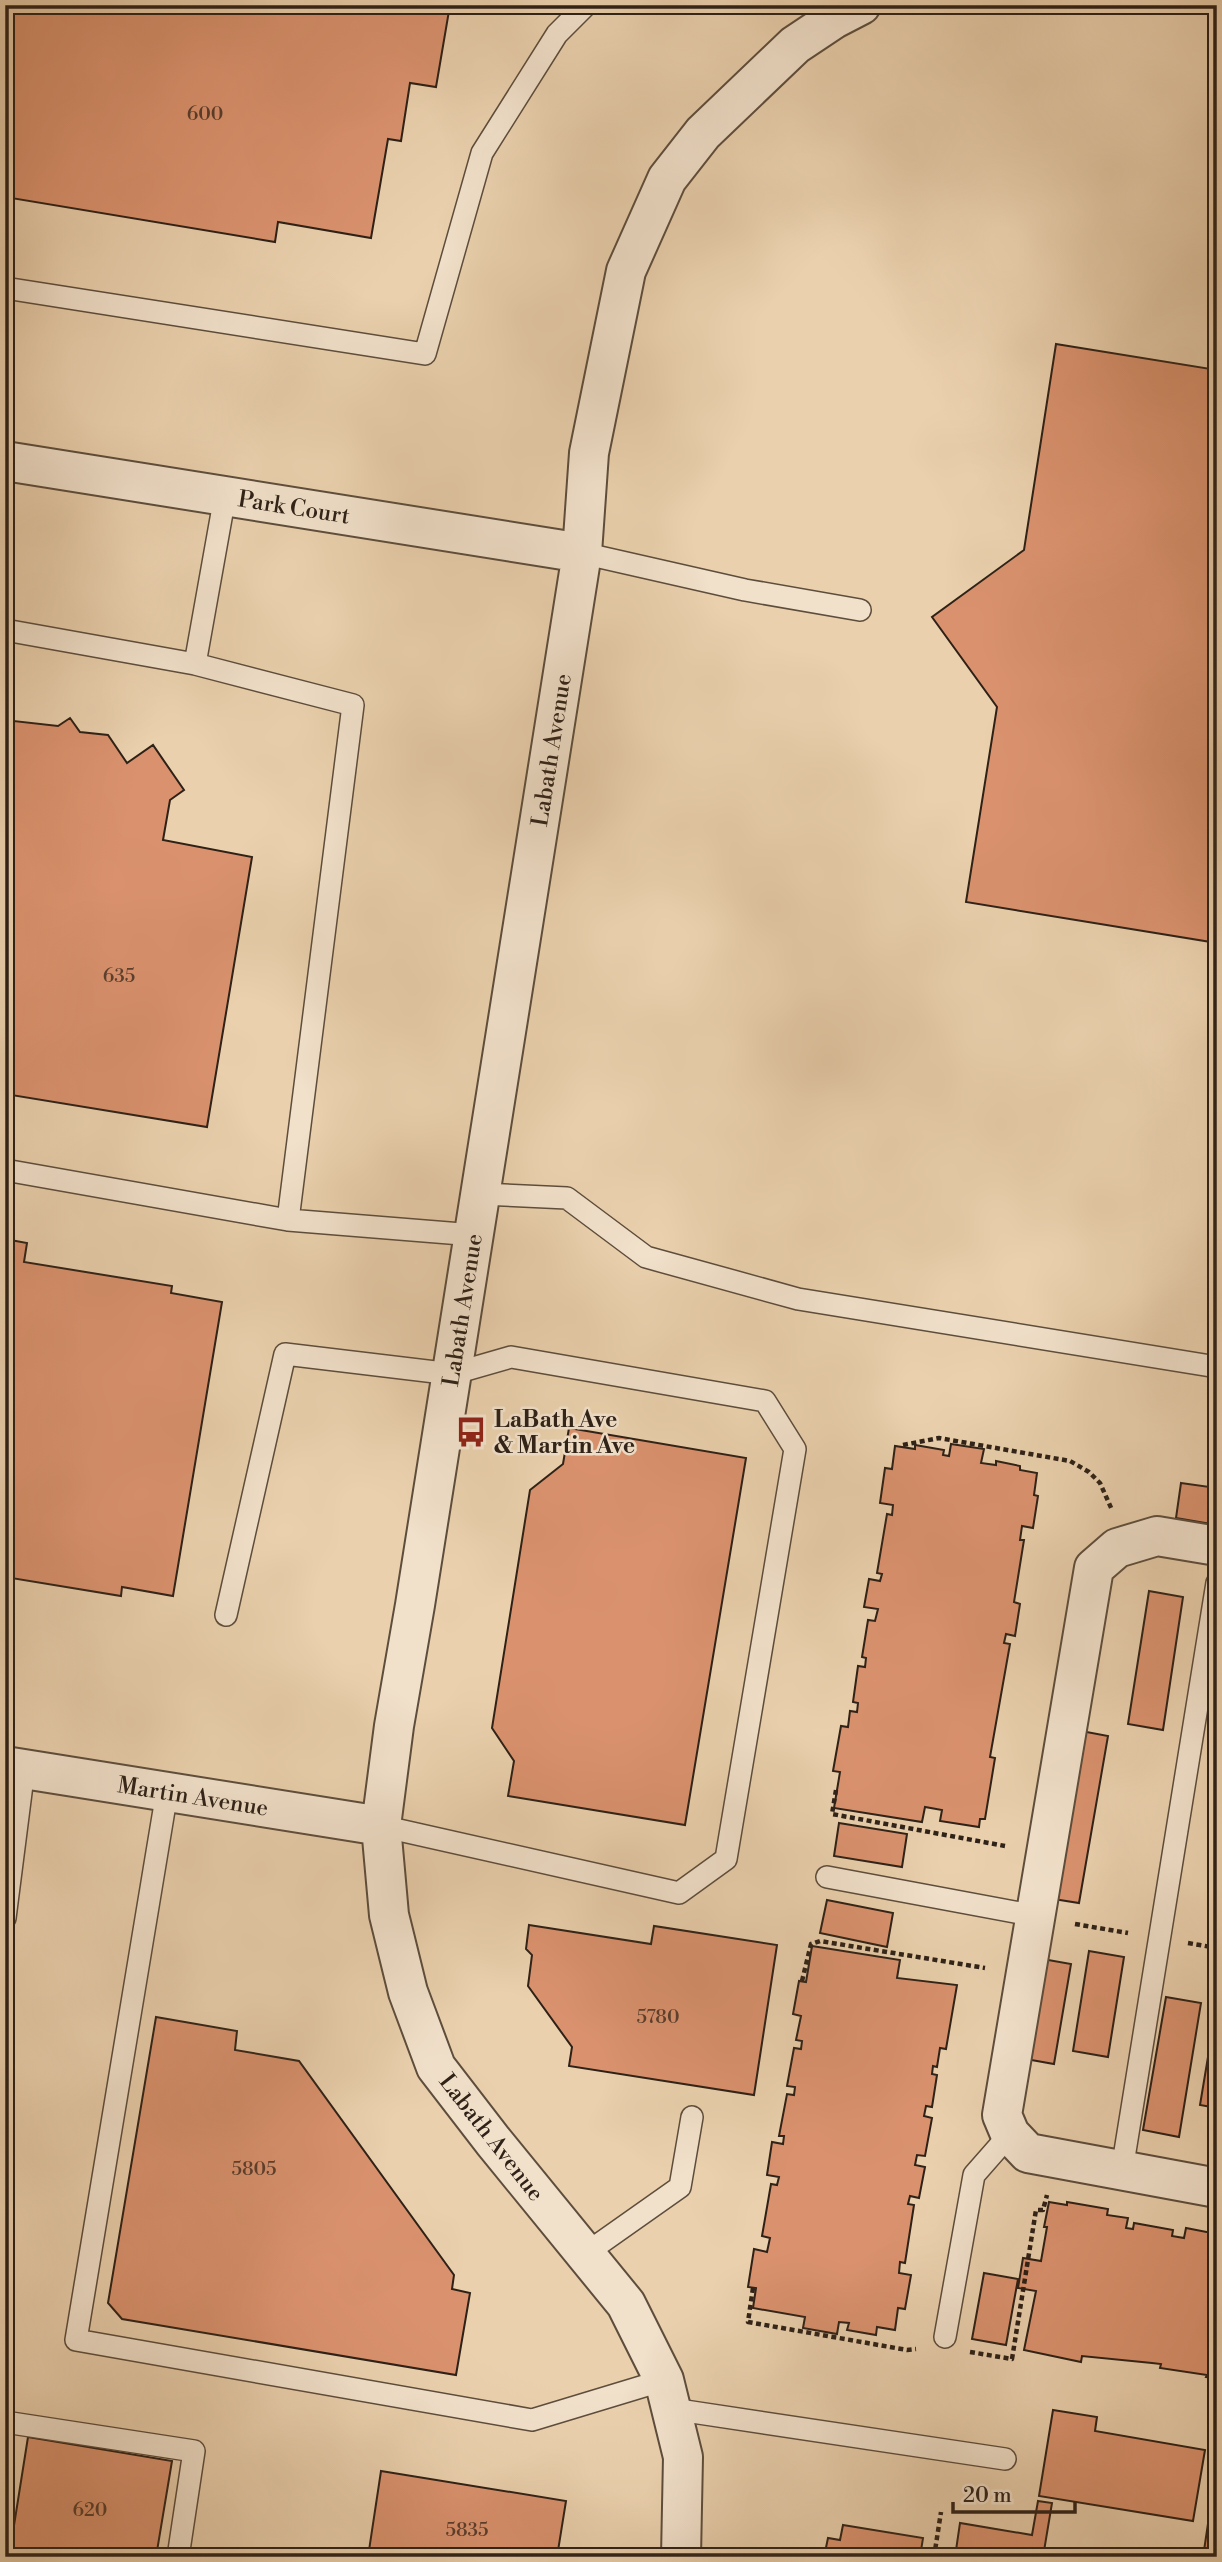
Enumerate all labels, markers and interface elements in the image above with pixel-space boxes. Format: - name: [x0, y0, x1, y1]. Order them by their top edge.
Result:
- house number: 600: [187, 102, 223, 126]
- street label: Park Court: [236, 485, 352, 531]
- street label: Labath Avenue: [526, 672, 578, 829]
- house number: 635: [103, 964, 135, 988]
- street label: Labath Avenue: [437, 1232, 489, 1389]
- place label: LaBath Ave & Martin Ave: [494, 1406, 635, 1460]
- bus stop icon: LaBath Ave & Martin Ave: [454, 1415, 488, 1449]
- street label: Martin Avenue: [115, 1771, 270, 1823]
- house number: 5780: [636, 2005, 680, 2029]
- street label: Labath Avenue: [433, 2068, 550, 2207]
- house number: 5805: [231, 2157, 277, 2181]
- scale bar: [953, 2471, 1075, 2515]
- text: 20 m: [963, 2483, 1012, 2509]
- house number: 620: [73, 2498, 107, 2522]
- house number: 5835: [445, 2518, 489, 2542]

